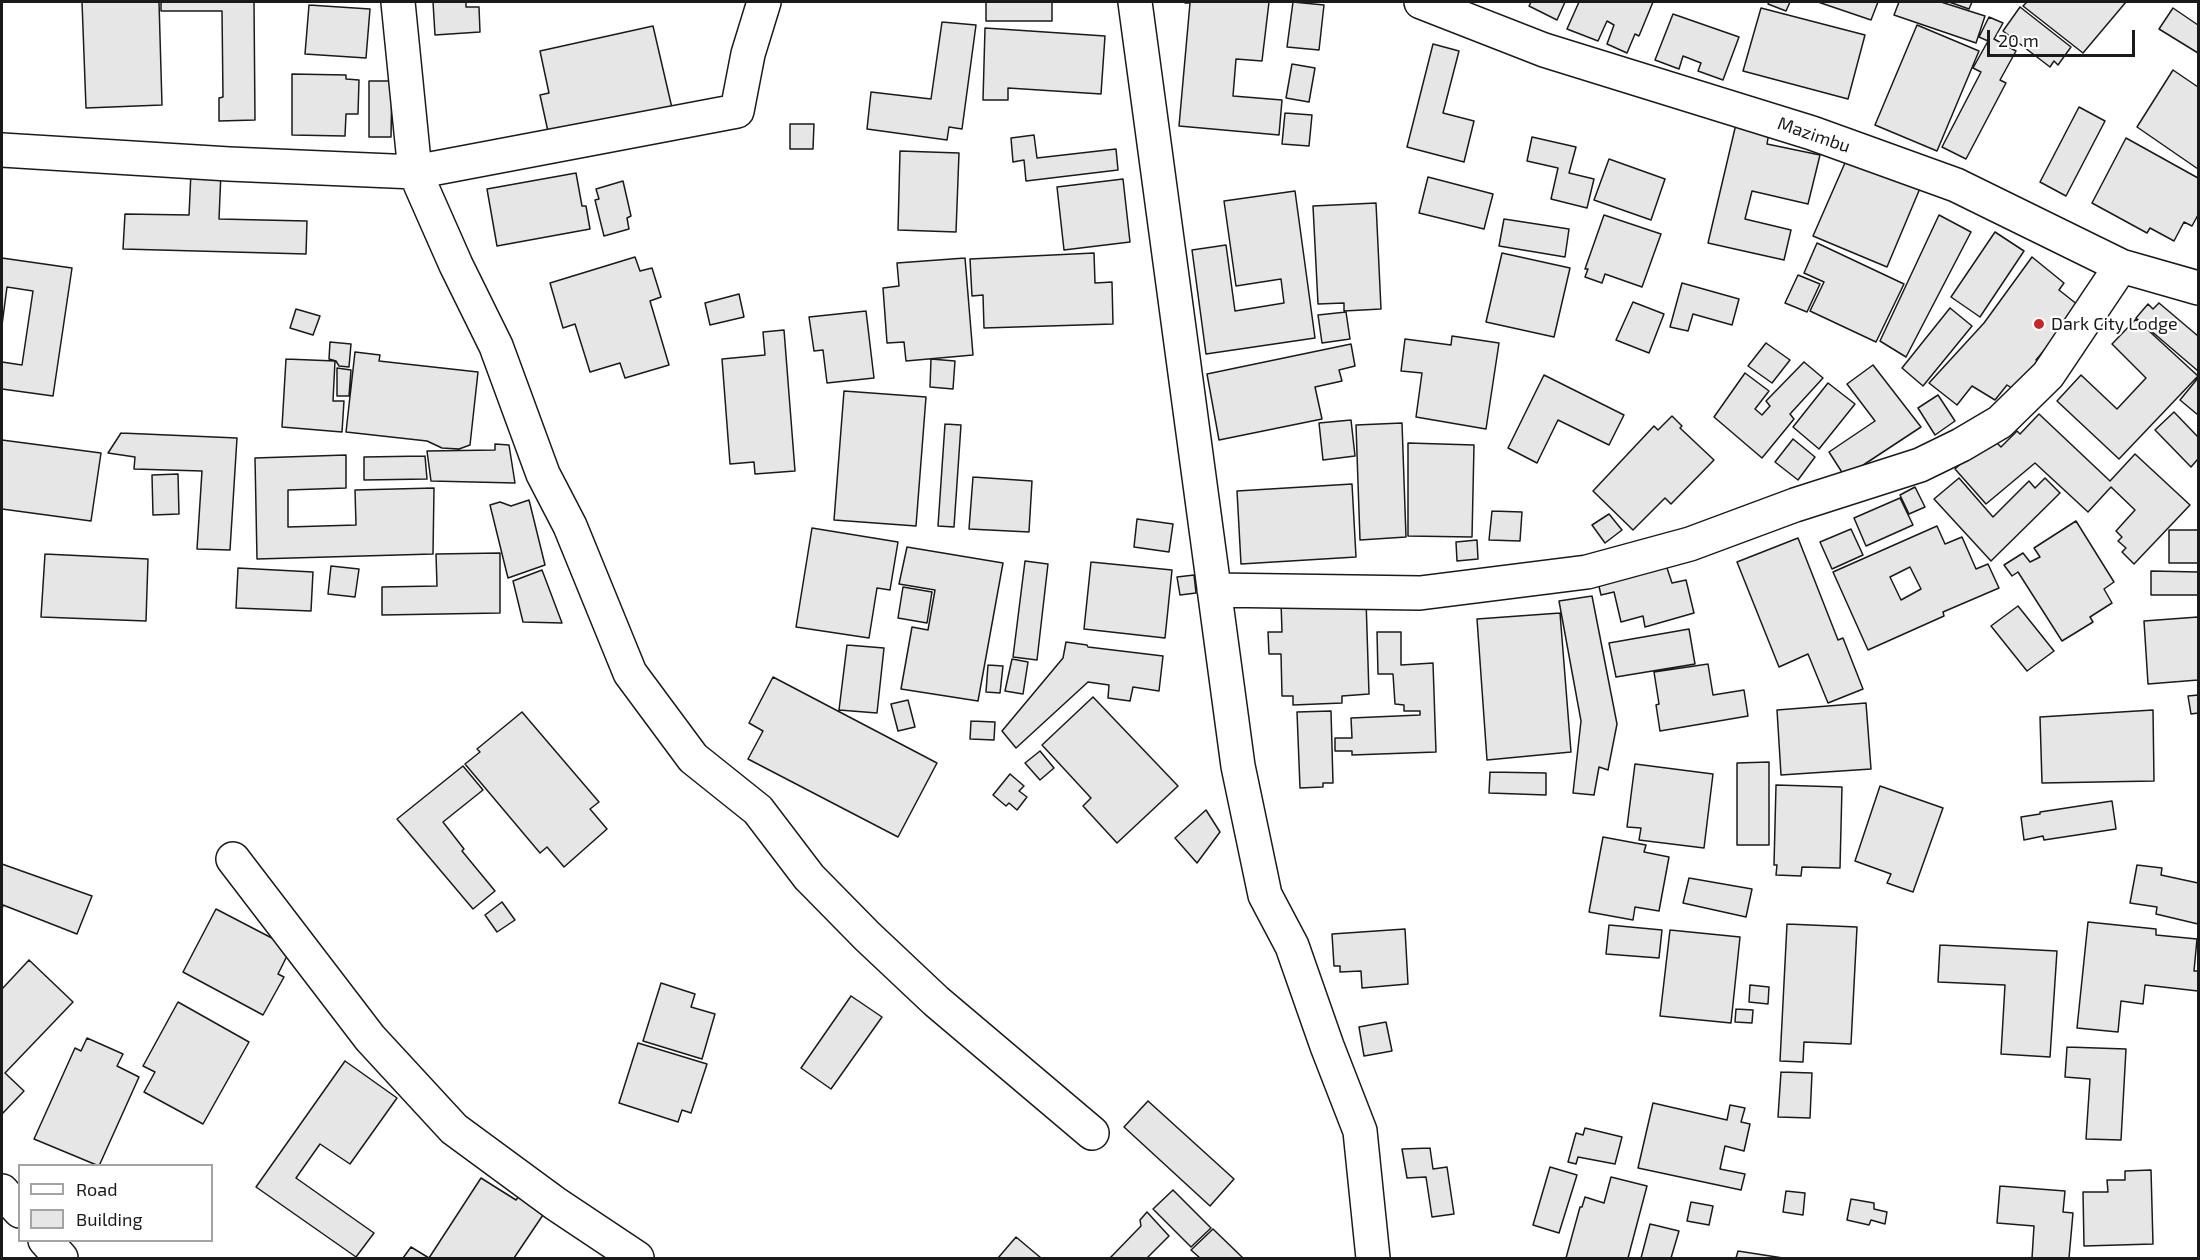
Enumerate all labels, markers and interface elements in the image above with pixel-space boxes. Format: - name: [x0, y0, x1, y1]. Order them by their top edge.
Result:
- scale bar: [1990, 18, 2138, 56]
- text: 20 m: [1998, 29, 2039, 51]
- street label: Mazimbu: [1775, 112, 1853, 158]
- place label: Dark City Lodge: [2051, 313, 2178, 335]
- marker: Dark City Lodge: [2032, 317, 2046, 331]
- legend: [18, 1164, 213, 1242]
- text: Road: [76, 1178, 117, 1200]
- text: Building: [76, 1208, 143, 1230]

